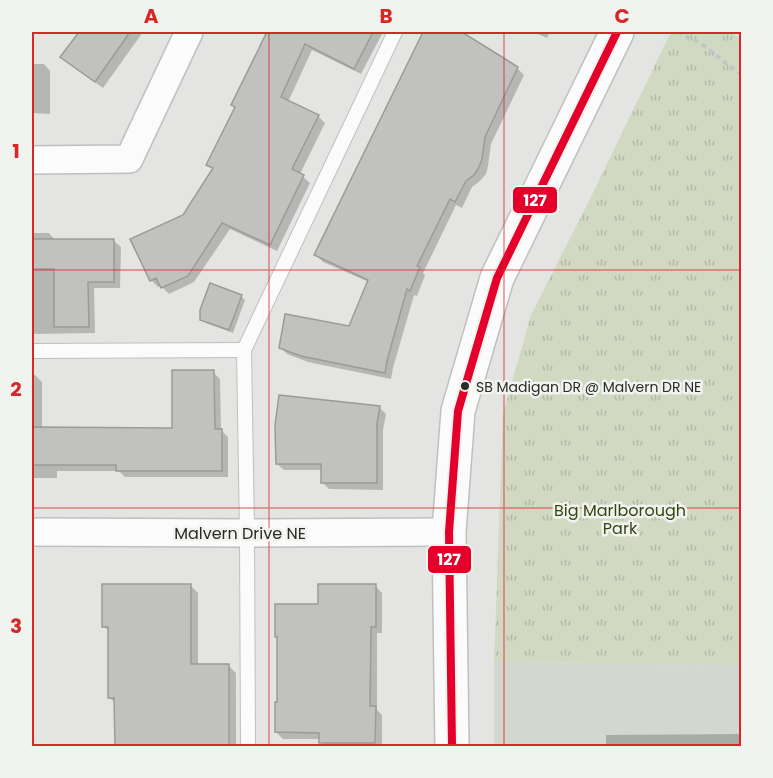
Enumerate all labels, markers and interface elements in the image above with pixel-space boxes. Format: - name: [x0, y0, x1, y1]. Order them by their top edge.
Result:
- text: A: [144, 2, 159, 30]
- text: B: [379, 2, 393, 30]
- text: C: [614, 2, 630, 30]
- text: 1: [12, 137, 20, 165]
- line badge: 127: [512, 186, 558, 214]
- text: 127: [523, 189, 547, 212]
- text: 2: [10, 375, 22, 403]
- place label: SB Madigan DR @ Malvern DR NE: [476, 377, 701, 397]
- marker: SB Madigan DR @ Malvern DR NE: [459, 380, 471, 392]
- park label: Big Marlborough Park: [554, 499, 686, 540]
- street label: Malvern Drive NE: [174, 522, 306, 545]
- line badge: 127: [427, 545, 472, 574]
- text: 127: [437, 548, 461, 571]
- text: 3: [10, 612, 22, 640]

